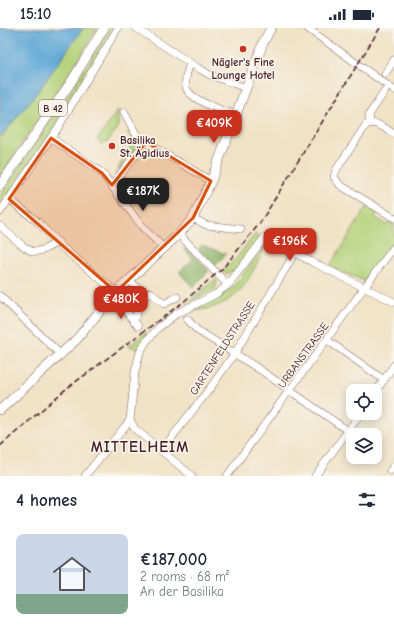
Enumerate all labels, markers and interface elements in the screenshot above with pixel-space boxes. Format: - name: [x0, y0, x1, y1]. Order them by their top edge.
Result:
- text: 15:10: [20, 5, 51, 23]
- marker: Nägler's Fine Lounge Hotel: [238, 44, 248, 54]
- place label: Nägler's Fine Lounge Hotel: [211, 56, 275, 82]
- road number: B 42: [39, 100, 67, 116]
- pin: €409K: [186, 110, 242, 144]
- text: €409K: [196, 115, 232, 130]
- place label: Basilika St. Ägidius: [120, 134, 169, 160]
- marker: Basilika St. Ägidius: [107, 141, 117, 151]
- pin: €187K: [115, 178, 171, 212]
- text: €187K: [126, 183, 160, 198]
- pin: €196K: [262, 228, 318, 262]
- text: €196K: [273, 233, 307, 248]
- pin: €480K: [93, 286, 149, 320]
- text: €480K: [103, 291, 139, 306]
- street label: GARTENFELDSTRASSE: [187, 299, 258, 398]
- street label: URBANSTRASSE: [275, 320, 332, 391]
- map controls: [346, 384, 382, 464]
- button: locate: [346, 384, 382, 420]
- button: layers: [346, 428, 382, 464]
- district label: MITTELHEIM: [91, 438, 189, 456]
- icon: filters: [356, 489, 378, 511]
- text: 4 homes: [16, 491, 77, 510]
- icon: home: [48, 550, 96, 598]
- text: €187,000: [140, 550, 207, 569]
- text: 2 rooms · 68 m²: [140, 569, 229, 584]
- text: An der Basilika: [140, 584, 224, 599]

